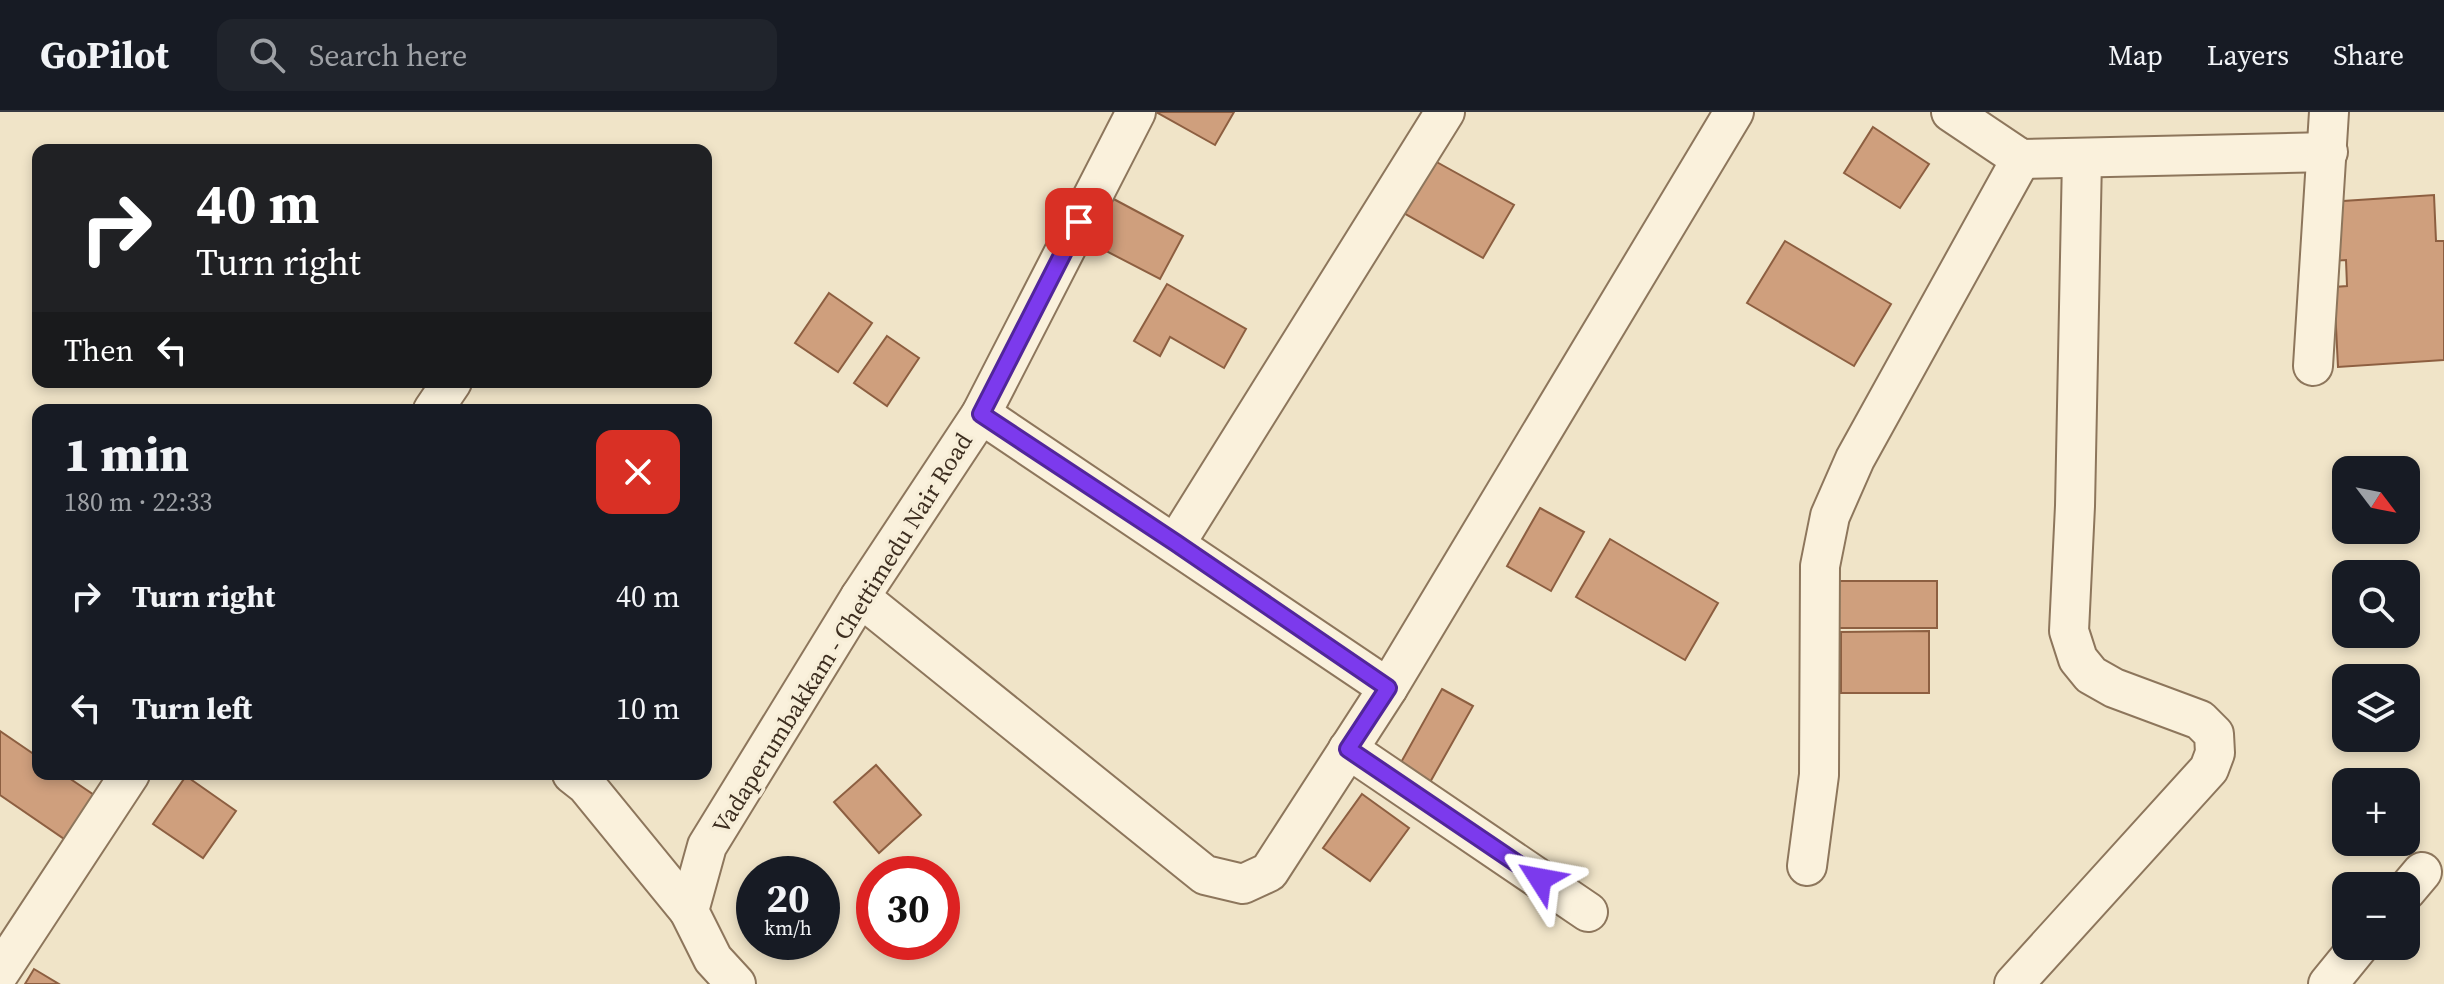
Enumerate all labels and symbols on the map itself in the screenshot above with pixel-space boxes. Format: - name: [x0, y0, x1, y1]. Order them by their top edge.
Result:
- pin: [1045, 188, 1113, 256]
- street label: Vadaperumbakkam - Chettimedu Nair Road: [704, 426, 980, 840]
- north arrow: [2332, 456, 2420, 544]
- position arrow: [1498, 837, 1582, 921]
- speed limit sign: 30: [856, 856, 960, 960]

